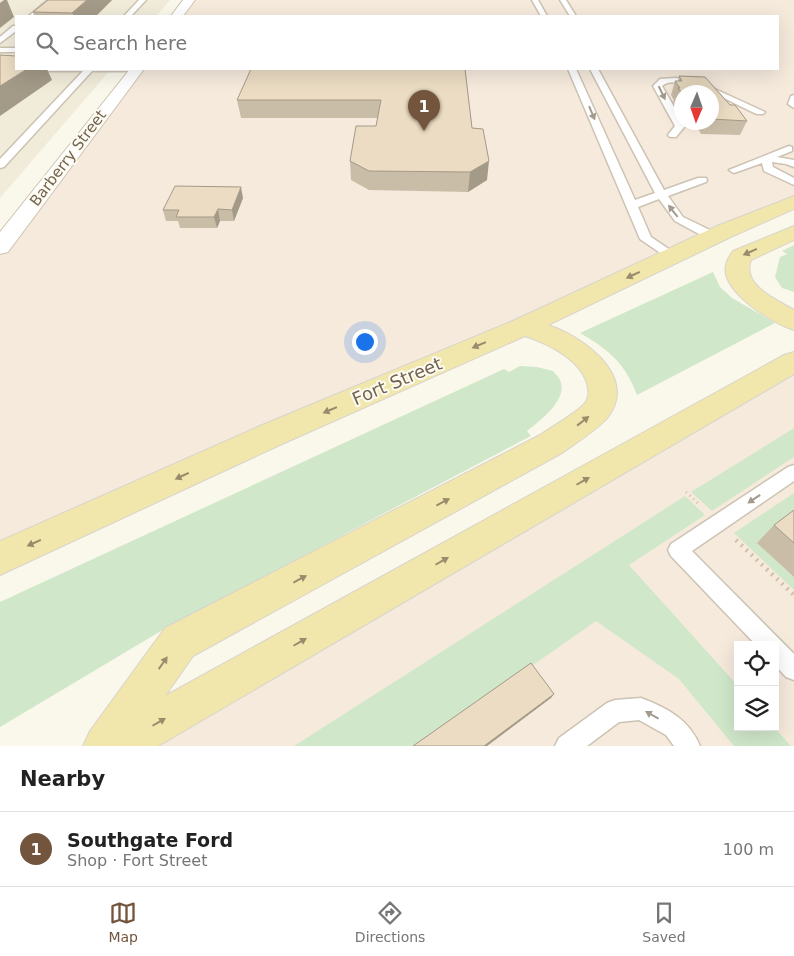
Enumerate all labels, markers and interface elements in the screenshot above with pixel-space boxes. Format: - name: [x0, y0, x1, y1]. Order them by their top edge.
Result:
- search box: [15, 15, 779, 70]
- icon: search: [33, 29, 61, 57]
- text: Search here: [73, 32, 187, 54]
- one-way arrow: [657, 85, 666, 100]
- north arrow: [674, 85, 719, 130]
- pin: 1: [408, 90, 440, 131]
- street label: Barberry Street: [26, 106, 110, 210]
- one-way arrow: [588, 106, 596, 121]
- one-way arrow: [668, 205, 679, 218]
- one-way arrow: [743, 249, 757, 257]
- one-way arrow: [626, 271, 640, 279]
- your location: [352, 329, 378, 355]
- one-way arrow: [472, 342, 486, 350]
- street label: Fort Street: [349, 353, 445, 409]
- one-way arrow: [323, 406, 337, 414]
- one-way arrow: [576, 415, 589, 426]
- one-way arrow: [175, 473, 189, 481]
- one-way arrow: [577, 477, 590, 486]
- one-way arrow: [747, 494, 760, 504]
- one-way arrow: [435, 498, 450, 506]
- one-way arrow: [27, 539, 41, 547]
- one-way arrow: [435, 557, 448, 566]
- one-way arrow: [292, 575, 307, 583]
- one-way arrow: [294, 637, 307, 646]
- map controls: [734, 641, 779, 731]
- button: locate: [734, 641, 779, 686]
- one-way arrow: [158, 657, 169, 670]
- button: layers: [734, 686, 779, 731]
- one-way arrow: [644, 711, 659, 719]
- one-way arrow: [152, 718, 167, 726]
- text: Nearby: [20, 767, 105, 791]
- text: Southgate Ford: [67, 829, 233, 851]
- text: 1: [30, 840, 42, 859]
- text: 100 m: [723, 840, 774, 859]
- text: Shop · Fort Street: [67, 851, 207, 870]
- tab: Map: [108, 899, 138, 945]
- tab: Directions: [355, 899, 425, 945]
- tab: Saved: [642, 899, 686, 945]

